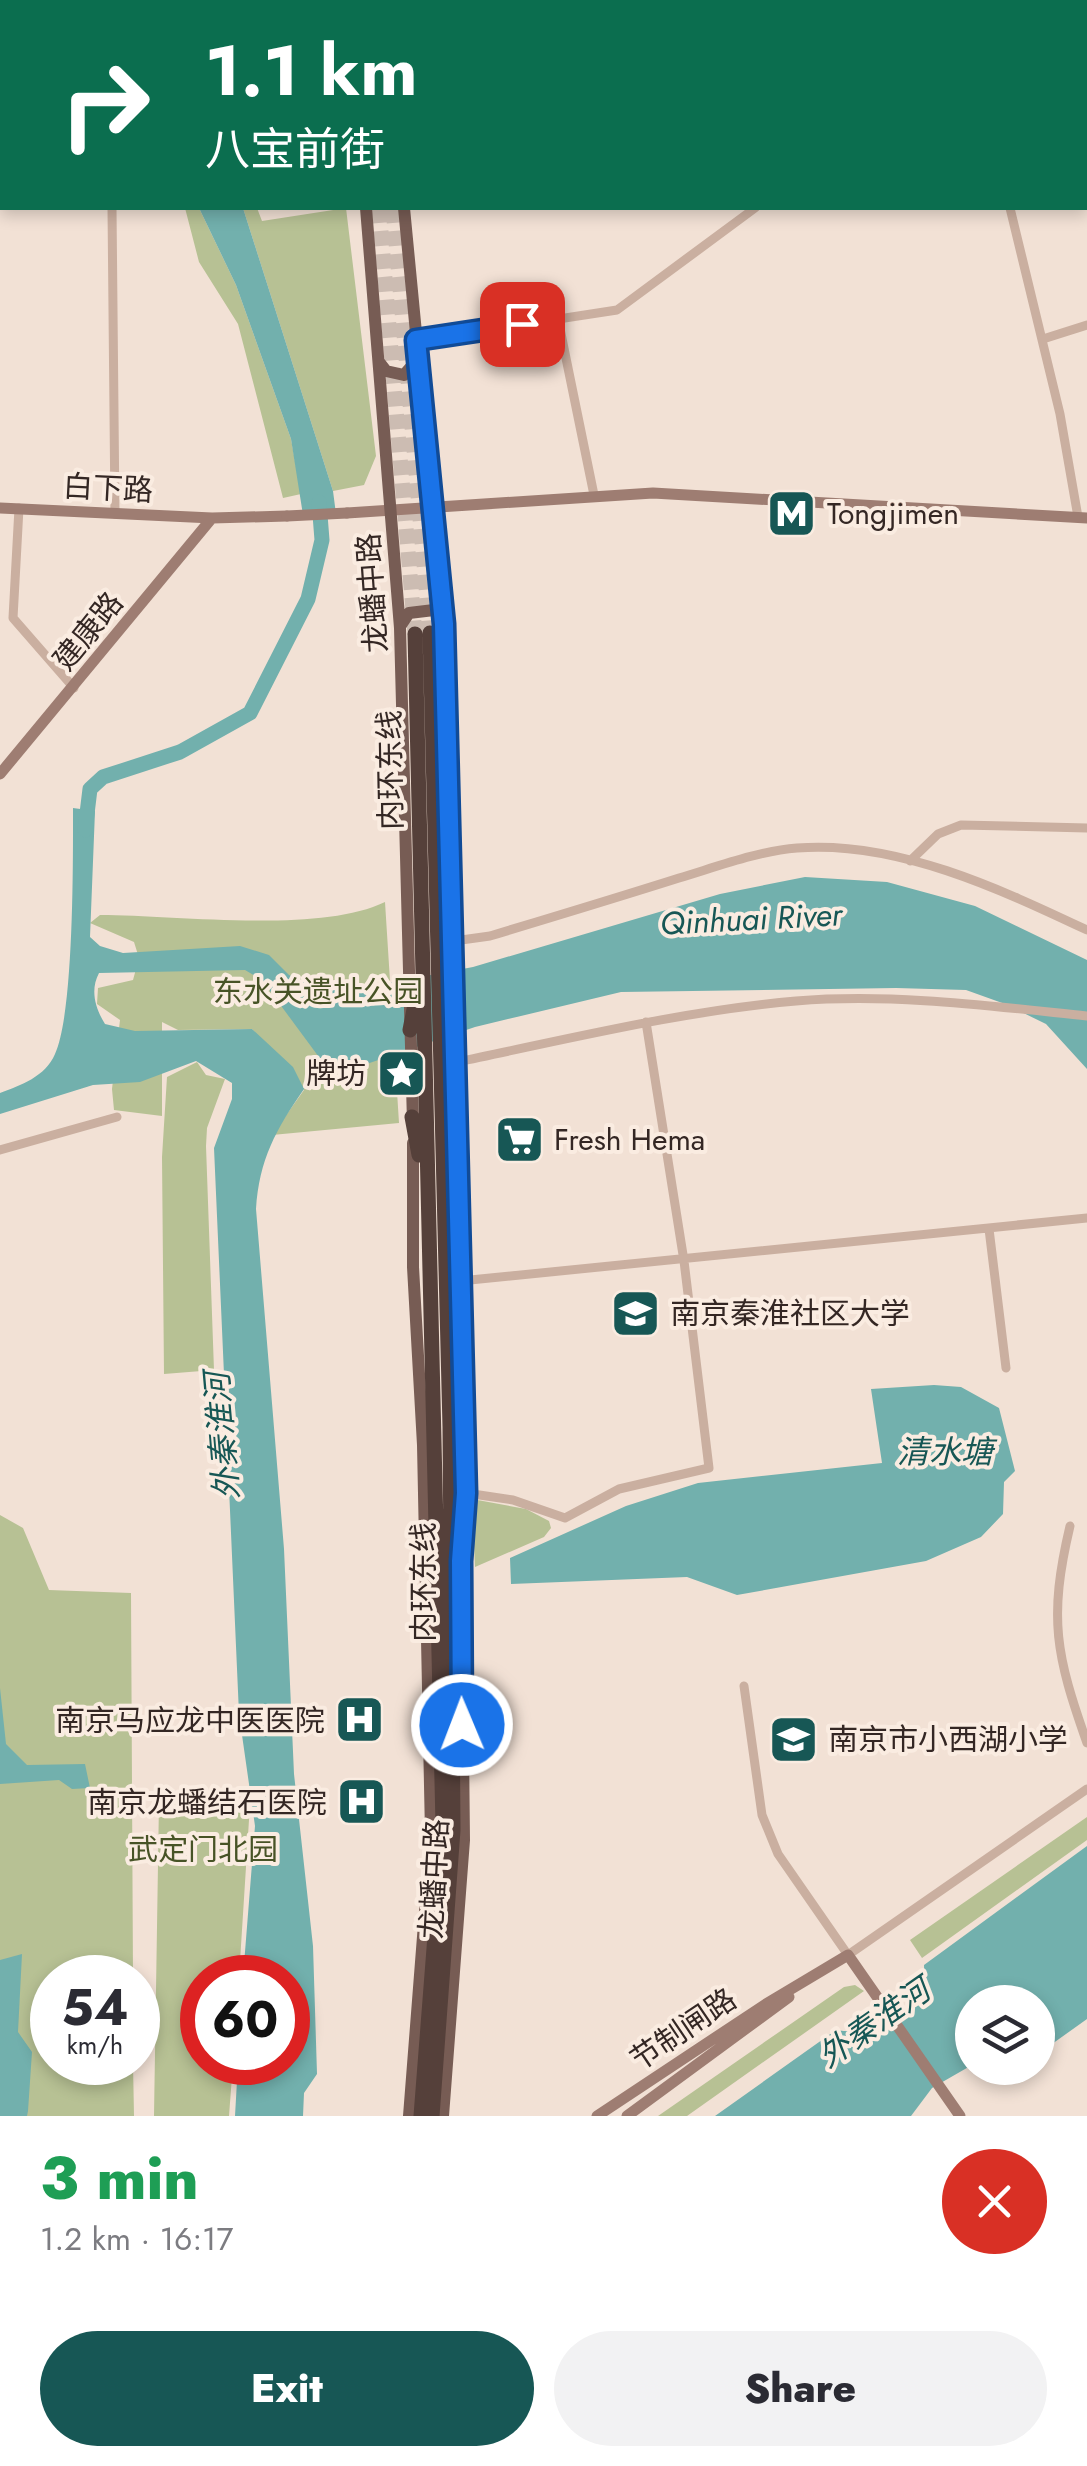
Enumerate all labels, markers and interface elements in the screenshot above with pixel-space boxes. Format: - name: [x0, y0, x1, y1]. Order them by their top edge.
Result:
- text: 1.1 km: [205, 20, 418, 121]
- icon: right: [40, 40, 170, 170]
- text: 八宝前街: [205, 117, 385, 182]
- pin: [480, 282, 565, 367]
- icon: arrive: [495, 297, 550, 352]
- street label: 白下路: [62, 464, 154, 512]
- metro station icon: Tongjimen: [766, 487, 818, 539]
- place label: Tongjimen: [827, 492, 959, 535]
- street label: 龙蟠中路: [346, 532, 398, 654]
- street label: 建康路: [43, 582, 133, 680]
- street label: 内环东线: [367, 710, 413, 830]
- water label: Qinhuai River: [659, 891, 845, 947]
- park label: 东水关遗址公园: [213, 970, 423, 1013]
- place icon: 牌坊: [375, 1047, 427, 1099]
- place label: 牌坊: [306, 1052, 366, 1095]
- supermarket icon: Fresh Hema: [493, 1113, 545, 1165]
- place label: Fresh Hema: [554, 1118, 705, 1161]
- school or university icon: 南京秦淮社区大学: [609, 1287, 661, 1339]
- place label: 南京秦淮社区大学: [670, 1292, 910, 1335]
- water label: 外秦淮河: [193, 1364, 250, 1502]
- water label: 清水塘: [897, 1429, 998, 1475]
- street label: 内环东线: [402, 1522, 445, 1642]
- position arrow: [410, 1673, 514, 1777]
- hospital icon: 南京马应龙中医医院: [334, 1694, 386, 1746]
- place label: 南京马应龙中医医院: [55, 1699, 325, 1742]
- school or university icon: 南京市小西湖小学: [767, 1713, 819, 1765]
- place label: 南京市小西湖小学: [828, 1718, 1068, 1761]
- hospital icon: 南京龙蟠结石医院: [336, 1776, 388, 1828]
- place label: 南京龙蟠结石医院: [87, 1781, 327, 1824]
- street label: 龙蟠中路: [409, 1818, 459, 1940]
- park label: 武定门北园: [128, 1828, 278, 1871]
- speed limit sign: 60: [180, 1955, 310, 2085]
- water label: 外秦淮河: [808, 1964, 945, 2079]
- text: 54: [61, 1971, 129, 2044]
- street label: 节制闸路: [621, 1978, 745, 2080]
- map controls: [955, 1985, 1055, 2085]
- button: layers: [955, 1985, 1055, 2085]
- text: km/h: [67, 2027, 123, 2063]
- text: 3 min: [40, 2135, 199, 2222]
- button: close: [942, 2149, 1047, 2254]
- text: 1.2 km · 16:17: [40, 2216, 233, 2262]
- button: Exit: [40, 2331, 534, 2446]
- button: Share: [554, 2331, 1047, 2446]

